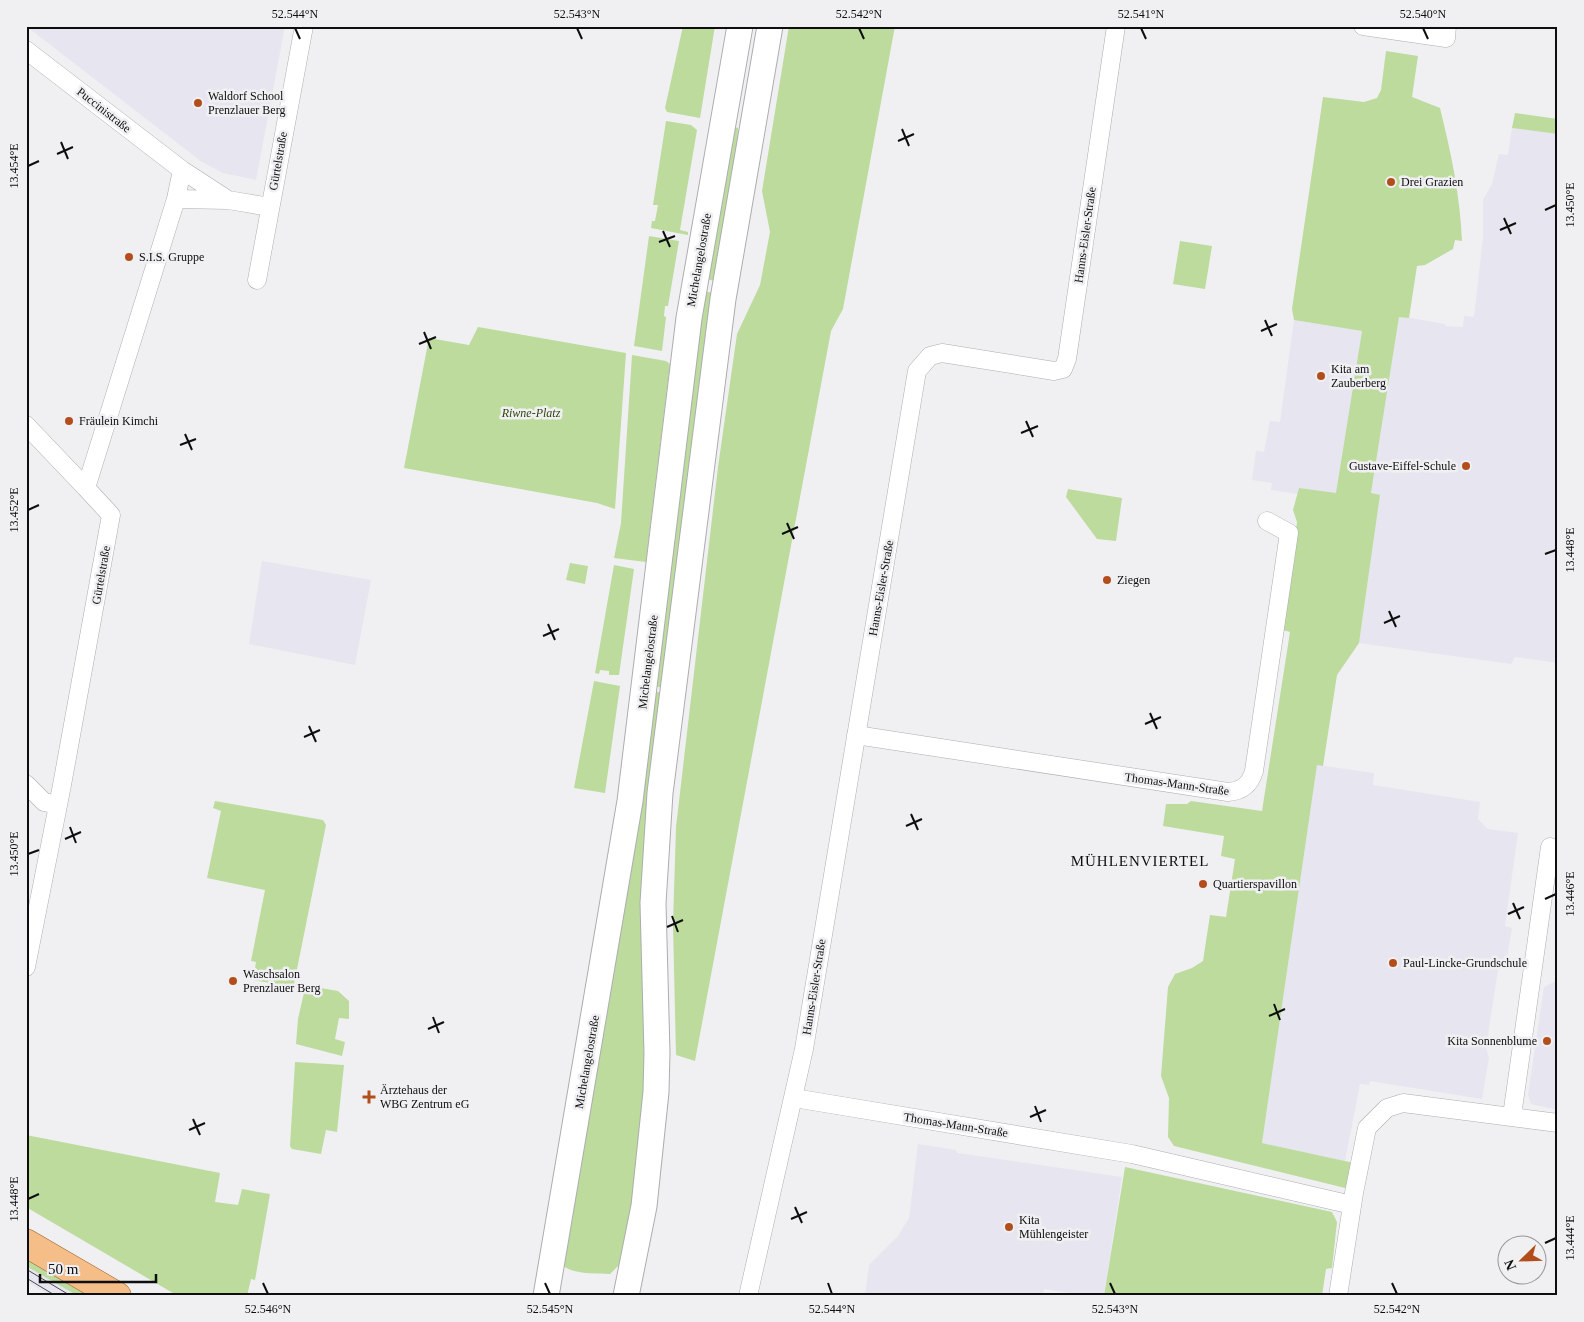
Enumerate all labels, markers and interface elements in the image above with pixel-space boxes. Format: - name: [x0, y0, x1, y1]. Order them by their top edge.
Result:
- text: 52.544°N: [272, 7, 319, 21]
- text: 52.543°N: [554, 7, 601, 21]
- text: 52.542°N: [836, 7, 883, 21]
- text: 52.541°N: [1118, 7, 1165, 21]
- text: 52.540°N: [1400, 7, 1447, 21]
- street label: Puccinistraße: [74, 85, 134, 135]
- place label: Waldorf School Prenzlauer Berg: [208, 89, 285, 117]
- marker: Waldorf School Prenzlauer Berg: [192, 97, 204, 109]
- street label: Gürtelstraße: [266, 131, 290, 191]
- text: 13.454°E: [7, 143, 21, 189]
- place label: Drei Grazien: [1401, 175, 1463, 189]
- marker: Drei Grazien: [1385, 176, 1397, 188]
- text: 13.450°E: [1563, 182, 1577, 228]
- street label: Hanns-Eisler-Straße: [1071, 186, 1099, 284]
- street label: Michelangelostraße: [684, 212, 714, 308]
- place label: S.I.S. Gruppe: [139, 250, 204, 264]
- marker: S.I.S. Gruppe: [123, 251, 135, 263]
- place label: Kita am Zauberberg: [1331, 362, 1386, 390]
- marker: Kita am Zauberberg: [1315, 370, 1327, 382]
- park label: Riwne-Platz: [501, 406, 561, 420]
- place label: Fräulein Kimchi: [79, 414, 159, 428]
- marker: Fräulein Kimchi: [63, 415, 75, 427]
- place label: Gustave-Eiffel-Schule: [1349, 459, 1456, 473]
- marker: Gustave-Eiffel-Schule: [1460, 460, 1472, 472]
- text: 13.452°E: [7, 487, 21, 533]
- text: 13.448°E: [1563, 527, 1577, 573]
- street label: Hanns-Eisler-Straße: [866, 539, 896, 637]
- street label: Gürtelstraße: [89, 545, 113, 605]
- place label: Ziegen: [1117, 573, 1150, 587]
- marker: Ziegen: [1101, 574, 1113, 586]
- street label: Michelangelostraße: [635, 614, 661, 710]
- street label: Thomas-Mann-Straße: [1124, 770, 1230, 798]
- text: 13.450°E: [7, 831, 21, 877]
- district label: MÜHLENVIERTEL: [1071, 853, 1209, 869]
- text: 13.446°E: [1563, 871, 1577, 917]
- place label: Quartierspavillon: [1213, 877, 1297, 891]
- marker: Quartierspavillon: [1197, 878, 1209, 890]
- street label: Hanns-Eisler-Straße: [799, 938, 829, 1036]
- place label: Paul-Lincke-Grundschule: [1403, 956, 1527, 970]
- marker: Paul-Lincke-Grundschule: [1387, 957, 1399, 969]
- place label: Waschsalon Prenzlauer Berg: [243, 967, 320, 995]
- marker: Waschsalon Prenzlauer Berg: [227, 975, 239, 987]
- street label: Michelangelostraße: [572, 1014, 602, 1110]
- place label: Kita Sonnenblume: [1447, 1034, 1537, 1048]
- marker: Kita Sonnenblume: [1541, 1035, 1553, 1047]
- place label: Ärztehaus der WBG Zentrum eG: [380, 1083, 470, 1111]
- marker: Ärztehaus der WBG Zentrum eG: [362, 1090, 376, 1104]
- street label: Thomas-Mann-Straße: [903, 1110, 1009, 1140]
- text: 13.448°E: [7, 1176, 21, 1222]
- place label: Kita Mühlengeister: [1019, 1213, 1088, 1241]
- text: 13.444°E: [1563, 1215, 1577, 1261]
- marker: Kita Mühlengeister: [1003, 1221, 1015, 1233]
- north arrow: [1496, 1234, 1546, 1284]
- scale bar: [40, 1252, 156, 1284]
- text: N: [1502, 1257, 1519, 1272]
- text: 50 m: [48, 1261, 79, 1277]
- text: 52.546°N: [245, 1302, 292, 1316]
- text: 52.545°N: [527, 1302, 574, 1316]
- text: 52.544°N: [809, 1302, 856, 1316]
- text: 52.543°N: [1092, 1302, 1139, 1316]
- text: 52.542°N: [1374, 1302, 1421, 1316]

